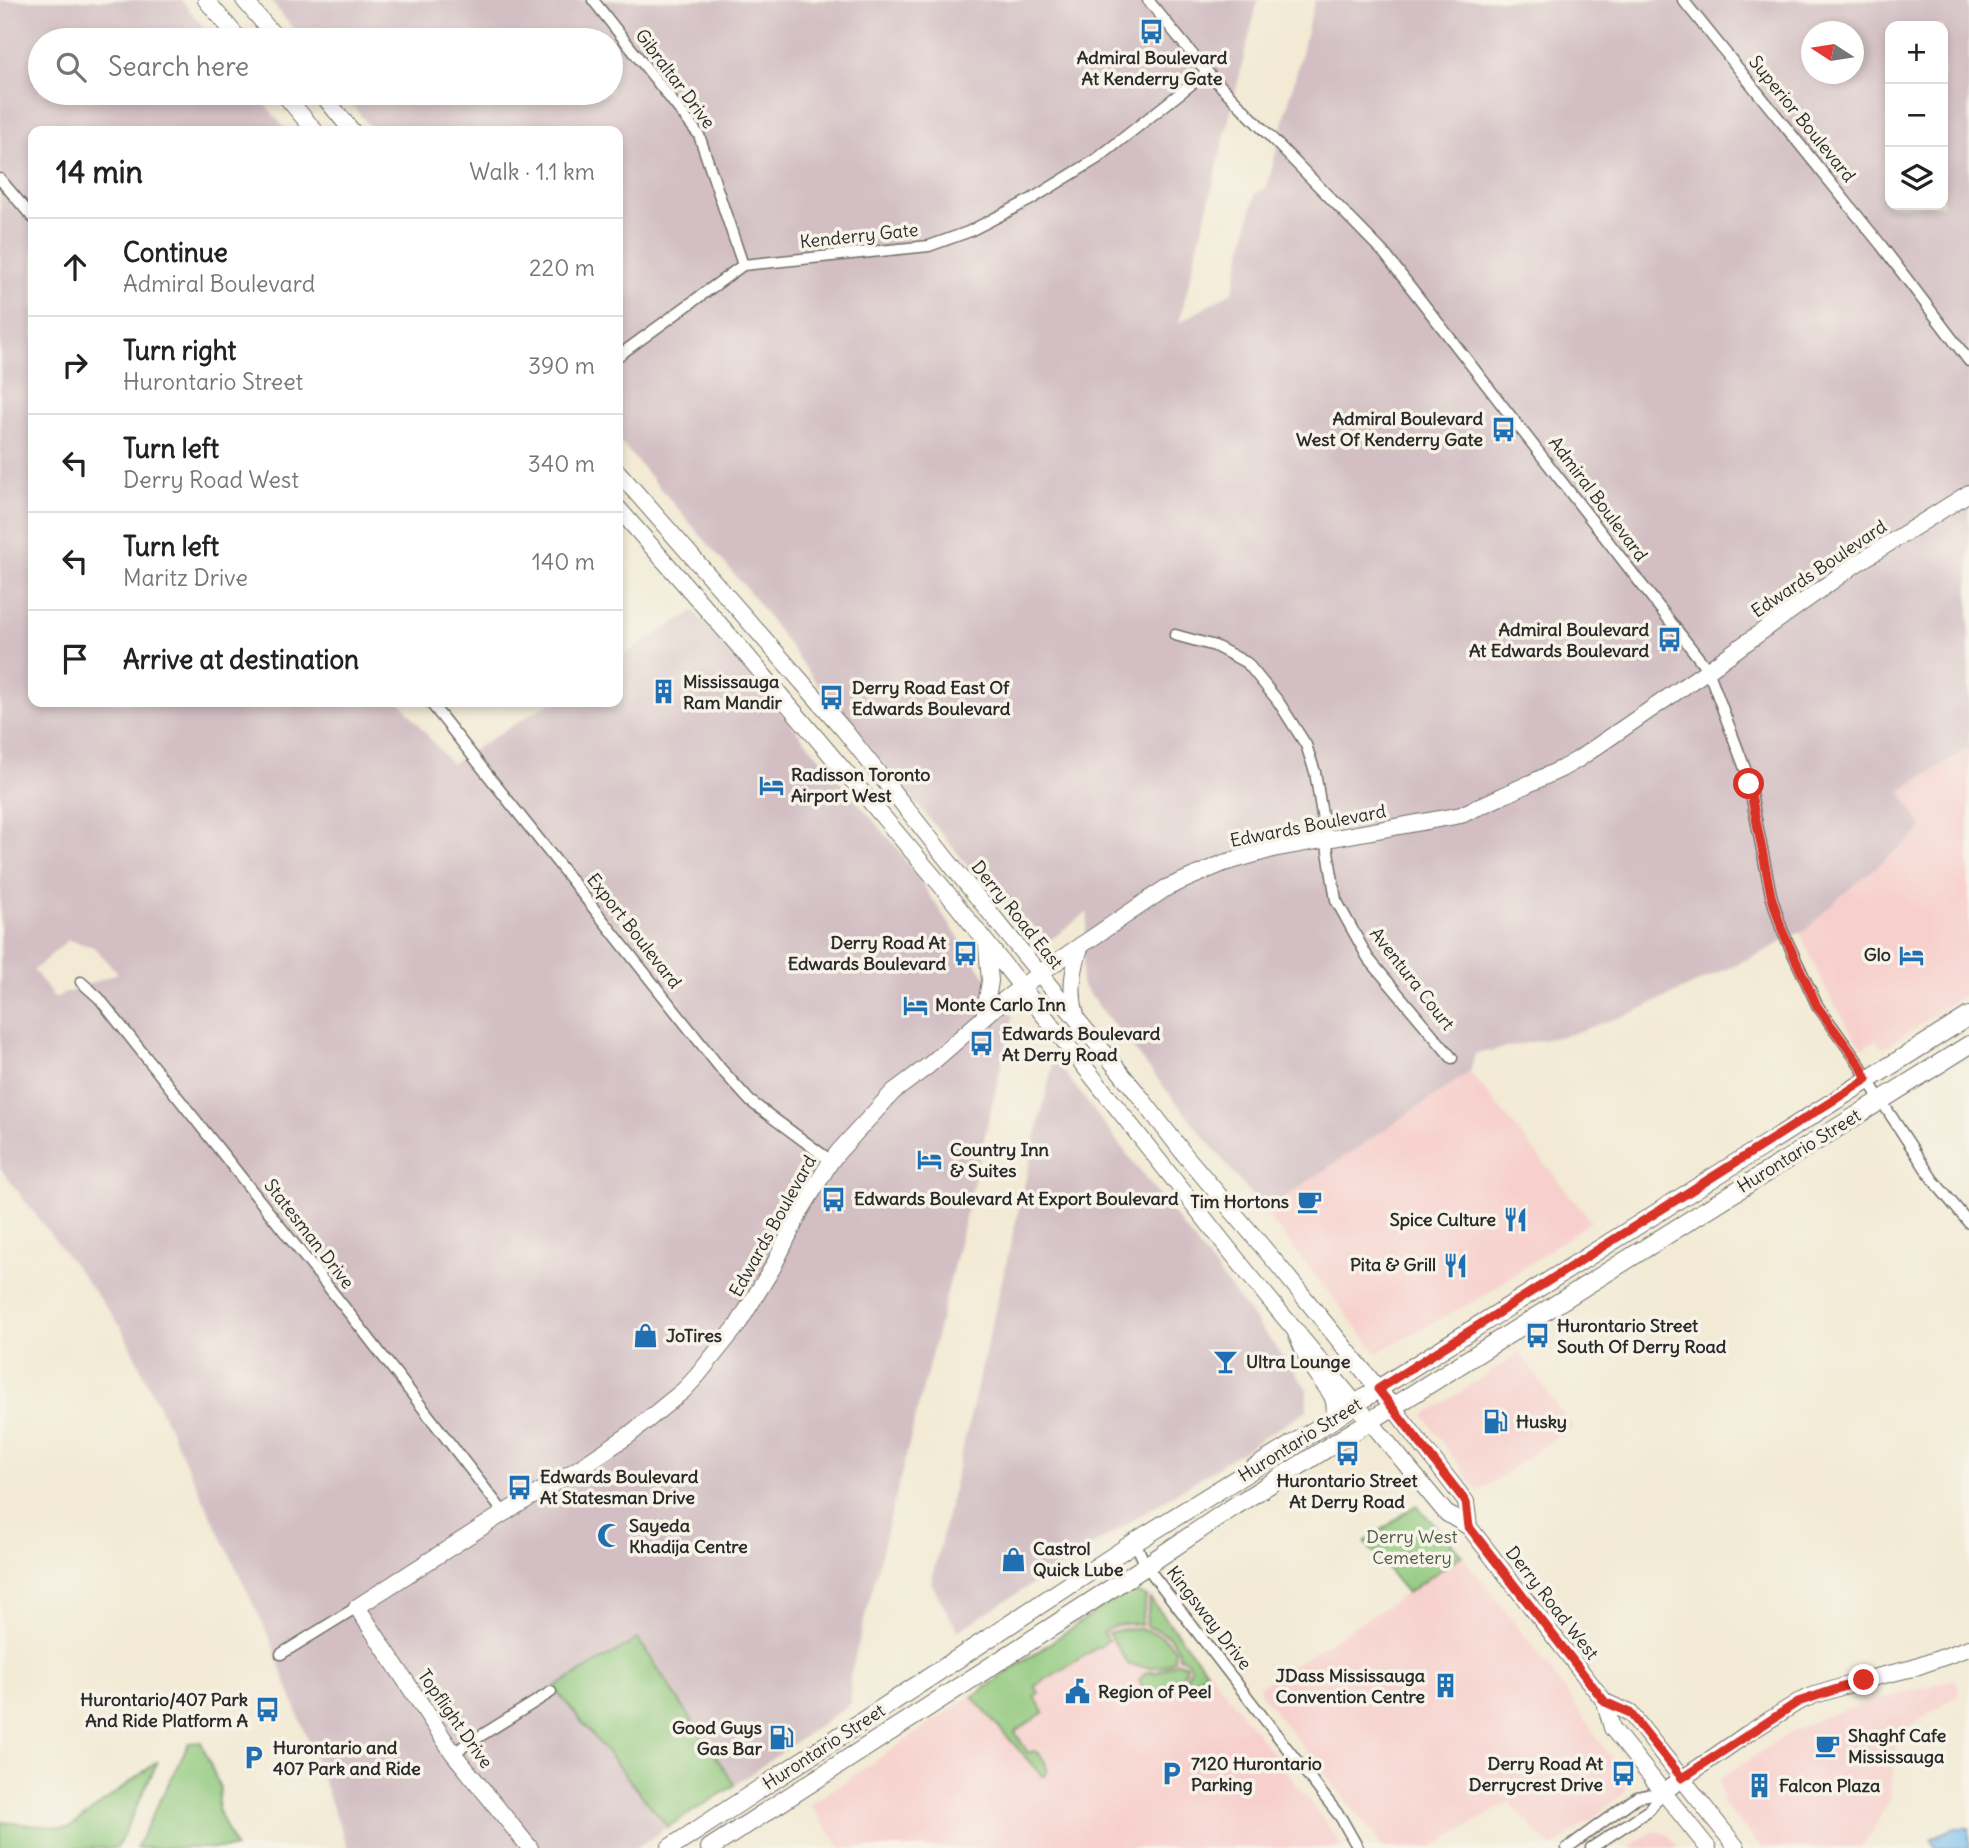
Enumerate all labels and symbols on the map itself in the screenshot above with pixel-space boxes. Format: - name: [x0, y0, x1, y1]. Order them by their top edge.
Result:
- bus stop icon: Admiral Boulevard At Kenderry Gate: [1138, 17, 1166, 45]
- north arrow: [1801, 21, 1864, 84]
- street label: Gibraltar Drive: [630, 24, 720, 133]
- place label: Admiral Boulevard At Kenderry Gate: [1077, 46, 1228, 90]
- street label: Superior Boulevard: [1744, 51, 1861, 187]
- street label: Kenderry Gate: [799, 218, 919, 253]
- place label: Admiral Boulevard West Of Kenderry Gate: [1296, 407, 1483, 451]
- bus stop icon: Admiral Boulevard West Of Kenderry Gate: [1489, 415, 1517, 443]
- street label: Admiral Boulevard: [1544, 432, 1653, 566]
- street label: Edwards Boulevard: [1747, 515, 1891, 622]
- place label: Admiral Boulevard At Edwards Boulevard: [1469, 618, 1649, 662]
- bus stop icon: Admiral Boulevard At Edwards Boulevard: [1655, 626, 1683, 654]
- place label: Mississauga Ram Mandir: [683, 670, 782, 714]
- place label: Derry Road East Of Edwards Boulevard: [852, 676, 1011, 720]
- building icon: Mississauga Ram Mandir: [649, 678, 677, 706]
- bus stop icon: Derry Road East Of Edwards Boulevard: [818, 684, 846, 712]
- place label: Radisson Toronto Airport West: [791, 763, 930, 807]
- route start: [1733, 768, 1764, 799]
- hotel icon: Radisson Toronto Airport West: [757, 771, 785, 799]
- street label: Edwards Boulevard: [1228, 799, 1388, 852]
- street label: Derry Road East: [967, 856, 1068, 974]
- street label: Export Boulevard: [582, 868, 687, 993]
- street label: Aventura Court: [1365, 923, 1460, 1035]
- place label: Derry Road At Edwards Boulevard: [788, 931, 947, 975]
- bus stop icon: Derry Road At Edwards Boulevard: [952, 939, 980, 967]
- hotel icon: Glo: [1897, 941, 1925, 969]
- place label: Glo: [1864, 943, 1891, 966]
- hotel icon: Monte Carlo Inn: [901, 991, 929, 1019]
- place label: Monte Carlo Inn: [935, 993, 1067, 1016]
- place label: Edwards Boulevard At Derry Road: [1002, 1022, 1161, 1066]
- bus stop icon: Edwards Boulevard At Derry Road: [968, 1030, 996, 1058]
- street label: Hurontario Street: [1733, 1103, 1865, 1198]
- place label: Country Inn & Suites: [950, 1138, 1050, 1182]
- hotel icon: Country Inn & Suites: [916, 1146, 944, 1174]
- street label: Edwards Boulevard: [724, 1151, 821, 1301]
- street label: Statesman Drive: [259, 1174, 359, 1293]
- bus stop icon: Edwards Boulevard At Export Boulevard: [820, 1185, 848, 1213]
- place label: Edwards Boulevard At Export Boulevard: [854, 1187, 1179, 1210]
- cafe icon: Tim Hortons: [1295, 1188, 1323, 1216]
- place label: Tim Hortons: [1190, 1190, 1289, 1213]
- restaurant icon: Spice Culture: [1502, 1206, 1530, 1234]
- place label: Spice Culture: [1390, 1208, 1496, 1231]
- restaurant icon: Pita & Grill: [1442, 1251, 1470, 1279]
- place label: Pita & Grill: [1350, 1253, 1436, 1276]
- place label: Hurontario Street South Of Derry Road: [1557, 1314, 1727, 1358]
- shop icon: JoTires: [632, 1322, 660, 1350]
- bus stop icon: Hurontario Street South Of Derry Road: [1523, 1322, 1551, 1350]
- place label: JoTires: [666, 1324, 722, 1347]
- bar icon: Ultra Lounge: [1212, 1348, 1240, 1376]
- place label: Ultra Lounge: [1246, 1350, 1351, 1373]
- street label: Hurontario Street: [1234, 1392, 1366, 1487]
- fuel station icon: Husky: [1482, 1408, 1510, 1436]
- place label: Husky: [1516, 1410, 1567, 1433]
- bus stop icon: Hurontario Street At Derry Road: [1333, 1440, 1361, 1468]
- place label: Edwards Boulevard At Statesman Drive: [540, 1465, 699, 1509]
- place label: Hurontario Street At Derry Road: [1276, 1469, 1419, 1513]
- bus stop icon: Edwards Boulevard At Statesman Drive: [506, 1473, 534, 1501]
- place label: Sayeda Khadija Centre: [629, 1514, 748, 1558]
- mosque icon: Sayeda Khadija Centre: [595, 1522, 623, 1550]
- park label: Derry West Cemetery: [1366, 1525, 1458, 1569]
- place label: Castrol Quick Lube: [1033, 1537, 1124, 1581]
- street label: Derry Road West: [1501, 1541, 1604, 1664]
- shop icon: Castrol Quick Lube: [999, 1545, 1027, 1573]
- street label: Kingsway Drive: [1162, 1561, 1257, 1674]
- place label: JDass Mississauga Convention Centre: [1275, 1664, 1425, 1708]
- route end: [1848, 1664, 1879, 1695]
- street label: Topflight Drive: [413, 1665, 498, 1773]
- building icon: JDass Mississauga Convention Centre: [1431, 1672, 1459, 1700]
- public building icon: Region of Peel: [1064, 1678, 1092, 1706]
- place label: Region of Peel: [1098, 1680, 1211, 1703]
- place label: Hurontario/407 Park And Ride Platform A: [80, 1688, 248, 1732]
- bus stop icon: Hurontario/407 Park And Ride Platform A: [254, 1696, 282, 1724]
- street label: Hurontario Street: [758, 1698, 889, 1795]
- place label: Good Guys Gas Bar: [672, 1716, 763, 1760]
- fuel station icon: Good Guys Gas Bar: [768, 1724, 796, 1752]
- place label: Shaghf Cafe Mississauga: [1848, 1724, 1947, 1768]
- cafe icon: Shaghf Cafe Mississauga: [1814, 1732, 1842, 1760]
- place label: Hurontario and 407 Park and Ride: [273, 1736, 421, 1780]
- parking icon: Hurontario and 407 Park and Ride: [239, 1744, 267, 1772]
- place label: 7120 Hurontario Parking: [1191, 1752, 1322, 1796]
- place label: Derry Road At Derrycrest Drive: [1469, 1752, 1604, 1796]
- parking icon: 7120 Hurontario Parking: [1157, 1760, 1185, 1788]
- bus stop icon: Derry Road At Derrycrest Drive: [1609, 1760, 1637, 1788]
- building icon: Falcon Plaza: [1745, 1772, 1773, 1800]
- place label: Falcon Plaza: [1779, 1774, 1880, 1797]

